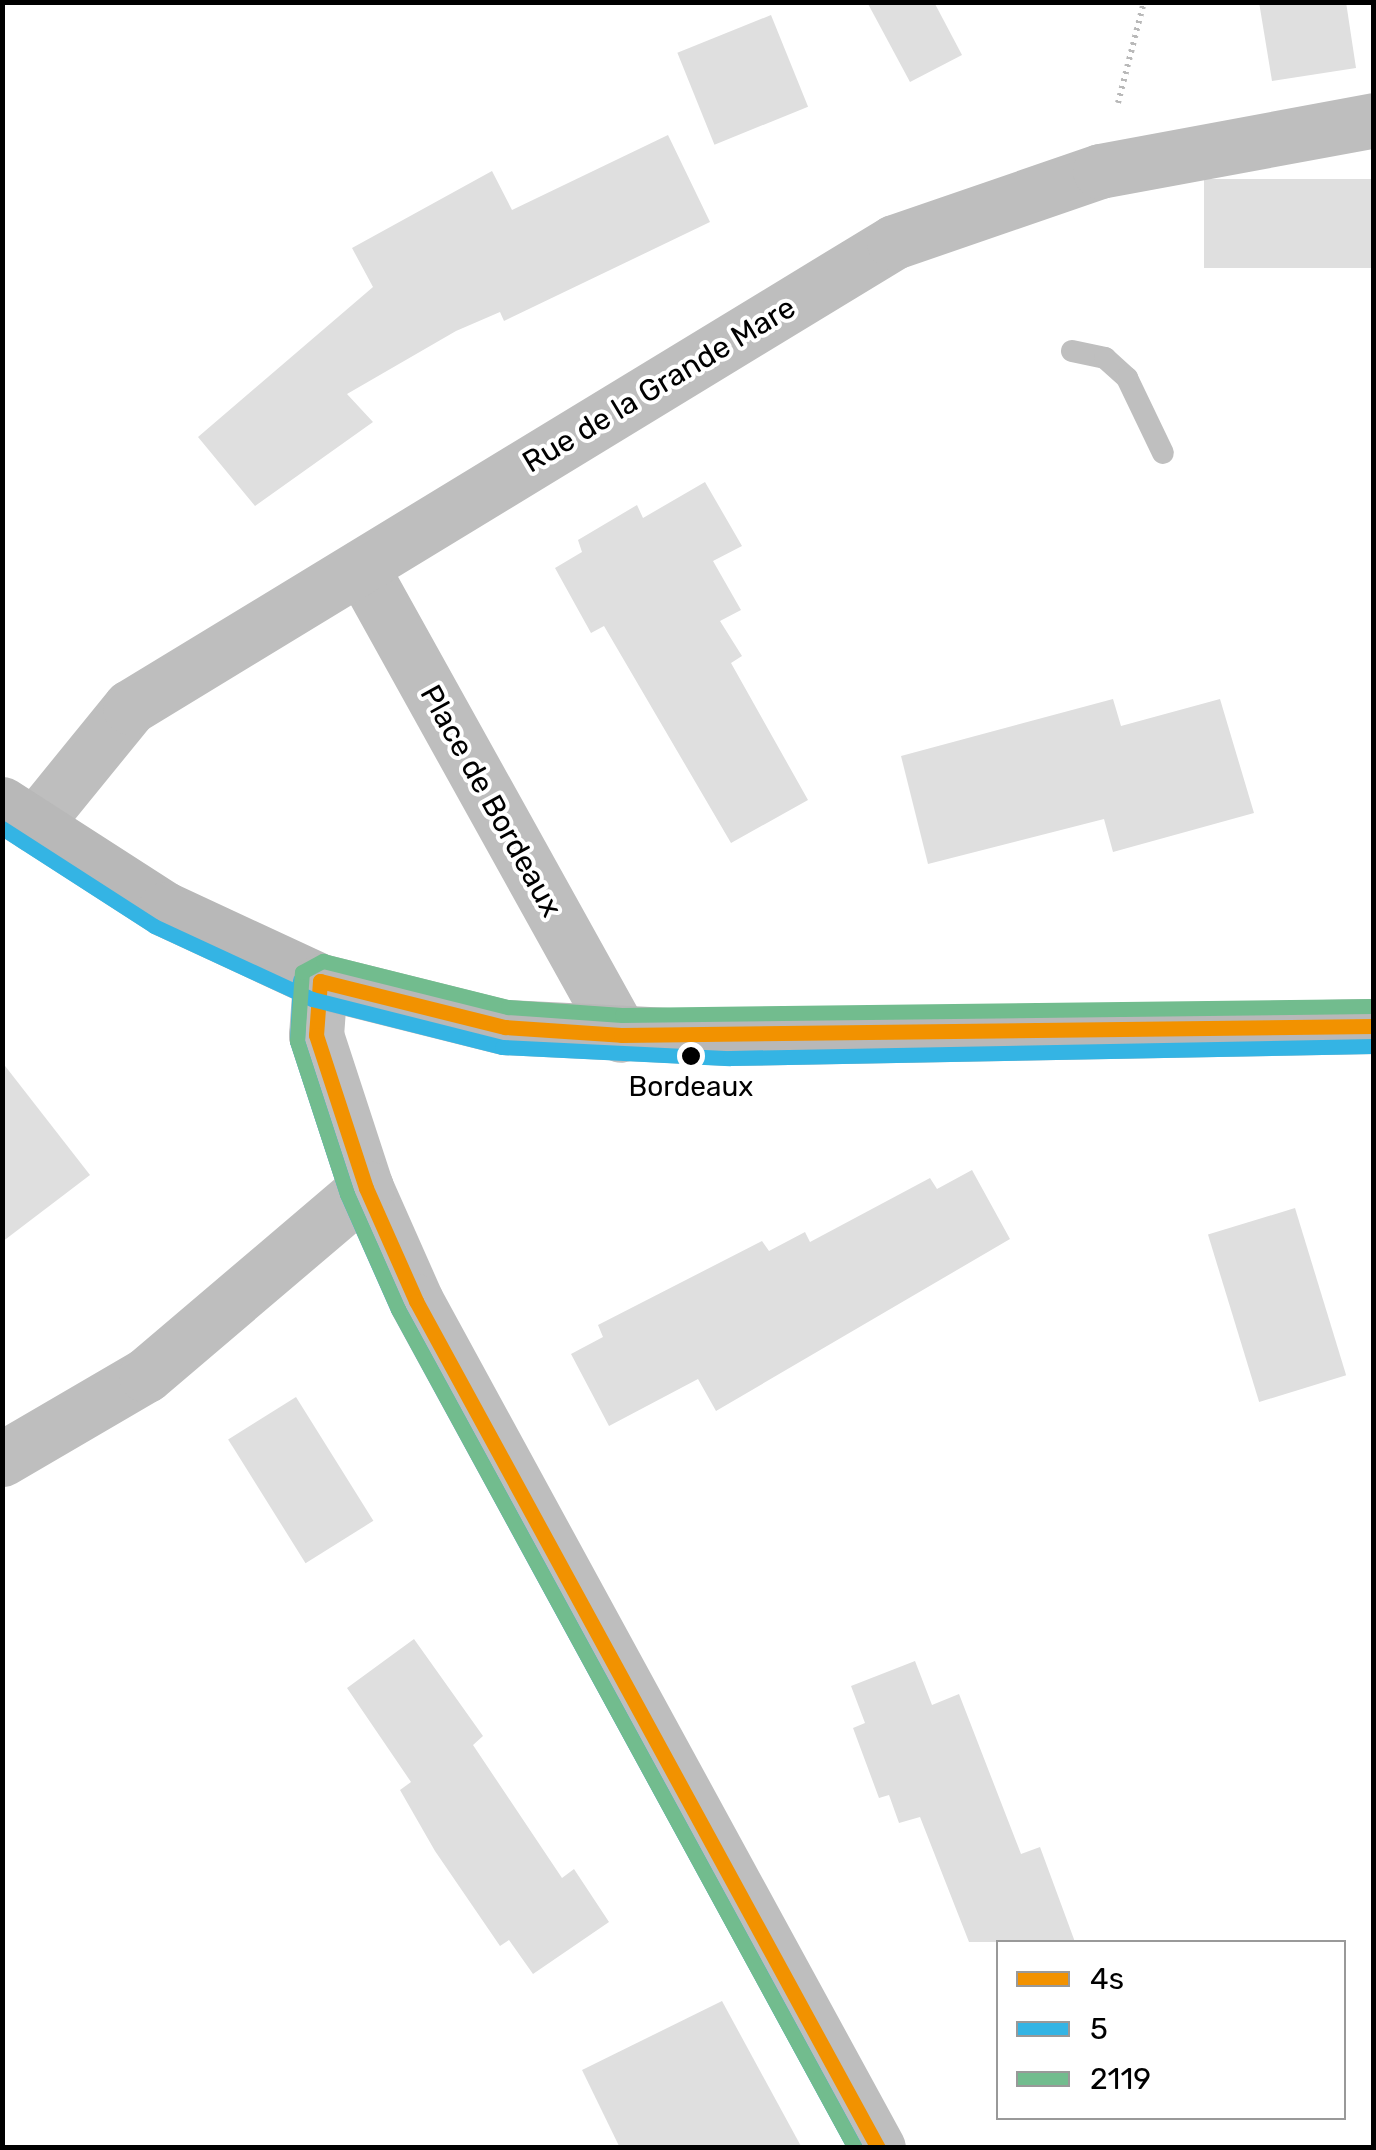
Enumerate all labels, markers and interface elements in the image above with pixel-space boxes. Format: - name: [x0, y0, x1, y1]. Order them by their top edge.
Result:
- street label: Rue de la Grande Mare: [516, 289, 802, 481]
- street label: Place de Bordeaux: [412, 679, 570, 923]
- marker: Bordeaux: [681, 1046, 701, 1066]
- place label: Bordeaux: [629, 1070, 753, 1104]
- legend: [996, 1940, 1346, 2120]
- text: 4s: [1090, 1961, 1124, 1997]
- text: 5: [1090, 2011, 1108, 2047]
- text: 2119: [1090, 2061, 1151, 2097]

